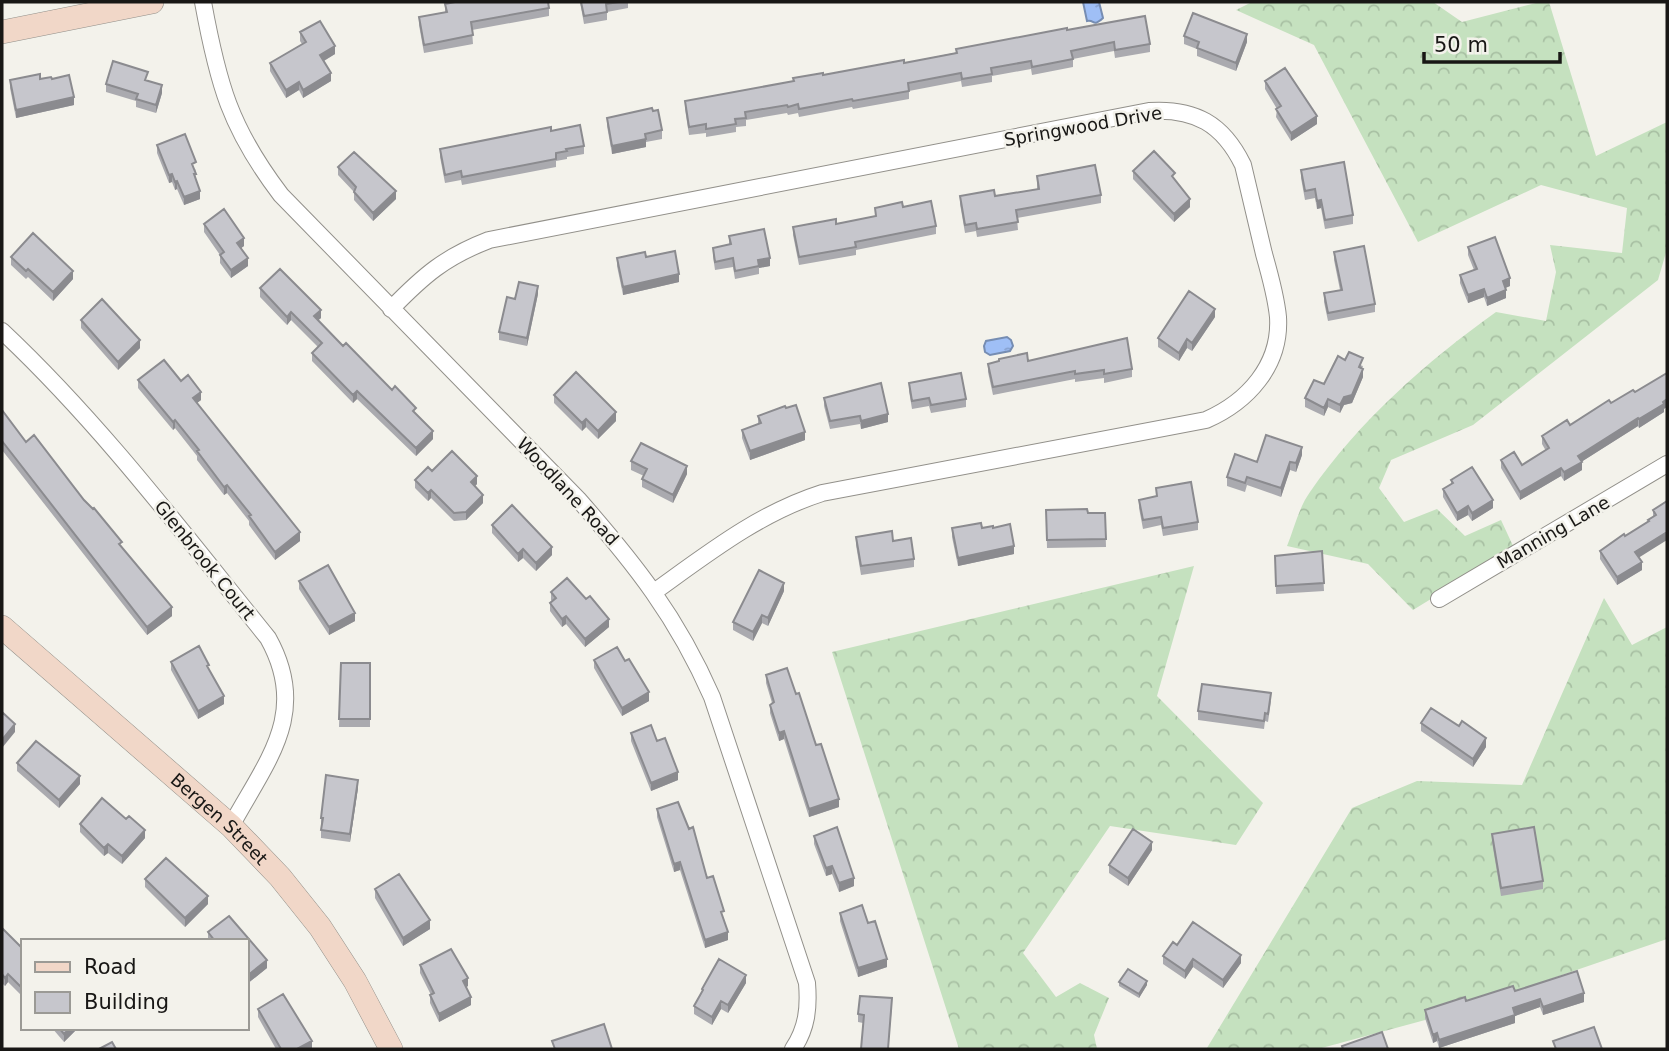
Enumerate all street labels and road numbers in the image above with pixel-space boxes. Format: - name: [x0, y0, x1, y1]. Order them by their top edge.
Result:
- street label: Springwood Drive: [1002, 102, 1164, 150]
- street label: Woodlane Road: [513, 433, 623, 549]
- street label: Manning Lane: [1493, 491, 1613, 573]
- street label: Glenbrook Court: [150, 496, 260, 624]
- street label: Bergen Street: [167, 768, 273, 869]

